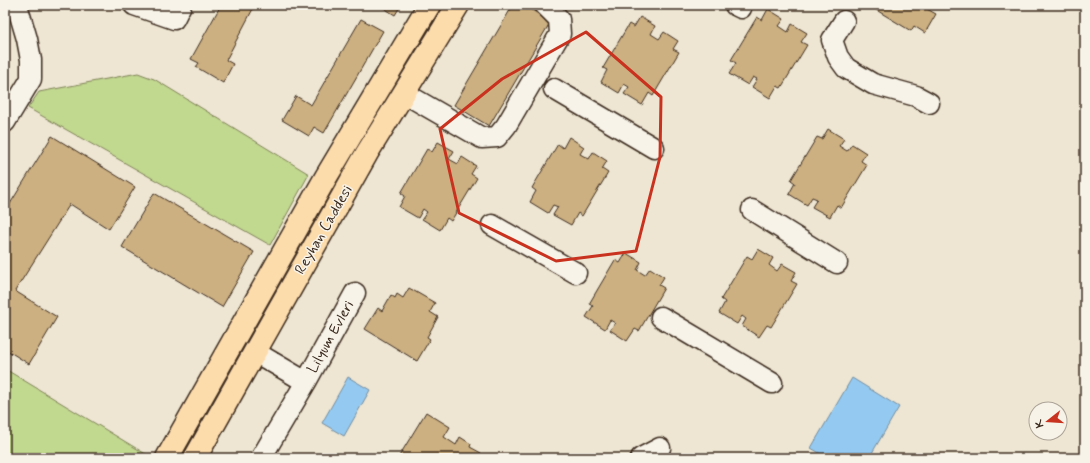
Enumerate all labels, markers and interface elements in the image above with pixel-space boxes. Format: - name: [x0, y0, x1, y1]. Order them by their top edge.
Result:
- street label: Reyhan Caddesi: [290, 182, 358, 278]
- street label: Lilyum Evleri: [303, 297, 359, 377]
- north arrow: [1028, 401, 1068, 441]
- text: K: [1031, 418, 1047, 429]

